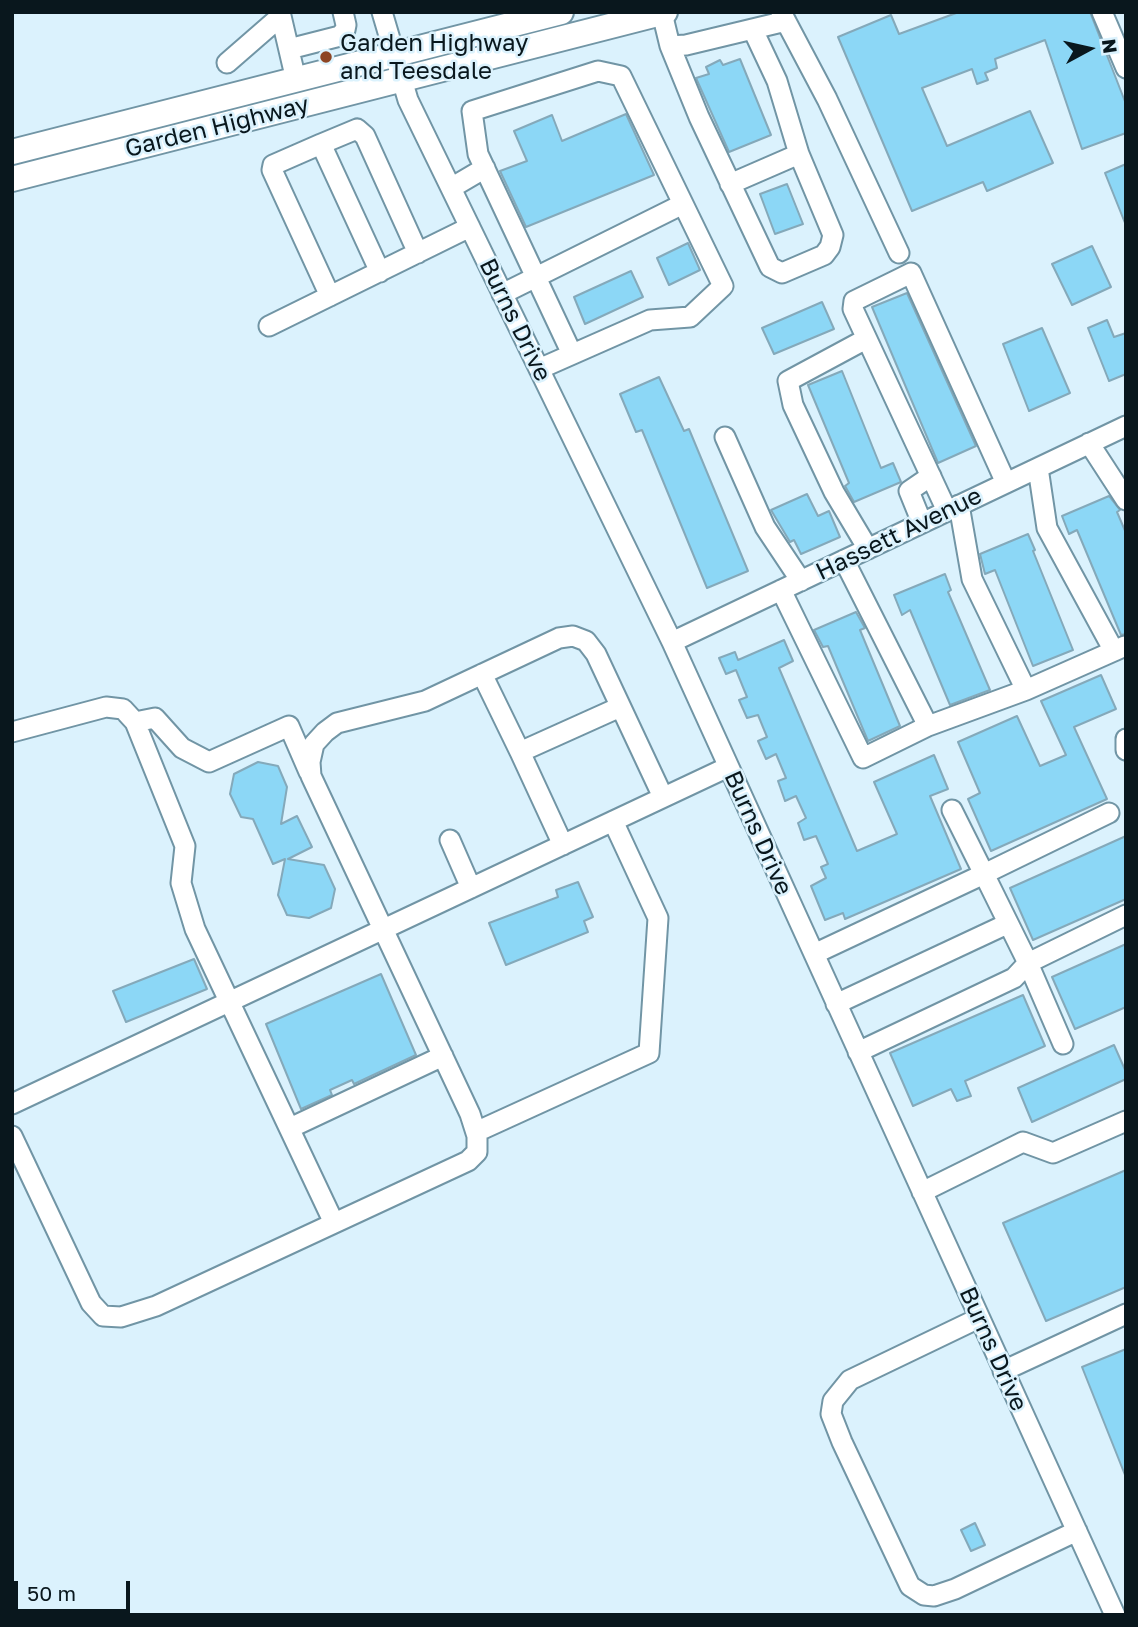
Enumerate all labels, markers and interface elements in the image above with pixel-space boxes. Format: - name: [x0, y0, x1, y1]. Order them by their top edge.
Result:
- north arrow: [1054, 14, 1124, 84]
- place label: Garden Highway and Teesdale: [340, 29, 528, 85]
- text: N: [1098, 37, 1123, 55]
- marker: Garden Highway and Teesdale: [318, 49, 334, 65]
- street label: Garden Highway: [122, 90, 312, 164]
- street label: Burns Drive: [473, 254, 557, 386]
- street label: Hassett Avenue: [811, 481, 987, 587]
- street label: Burns Drive: [718, 766, 798, 900]
- street label: Burns Drive: [953, 1282, 1033, 1416]
- scale bar: [18, 1568, 133, 1612]
- text: 50 m: [27, 1580, 76, 1606]

